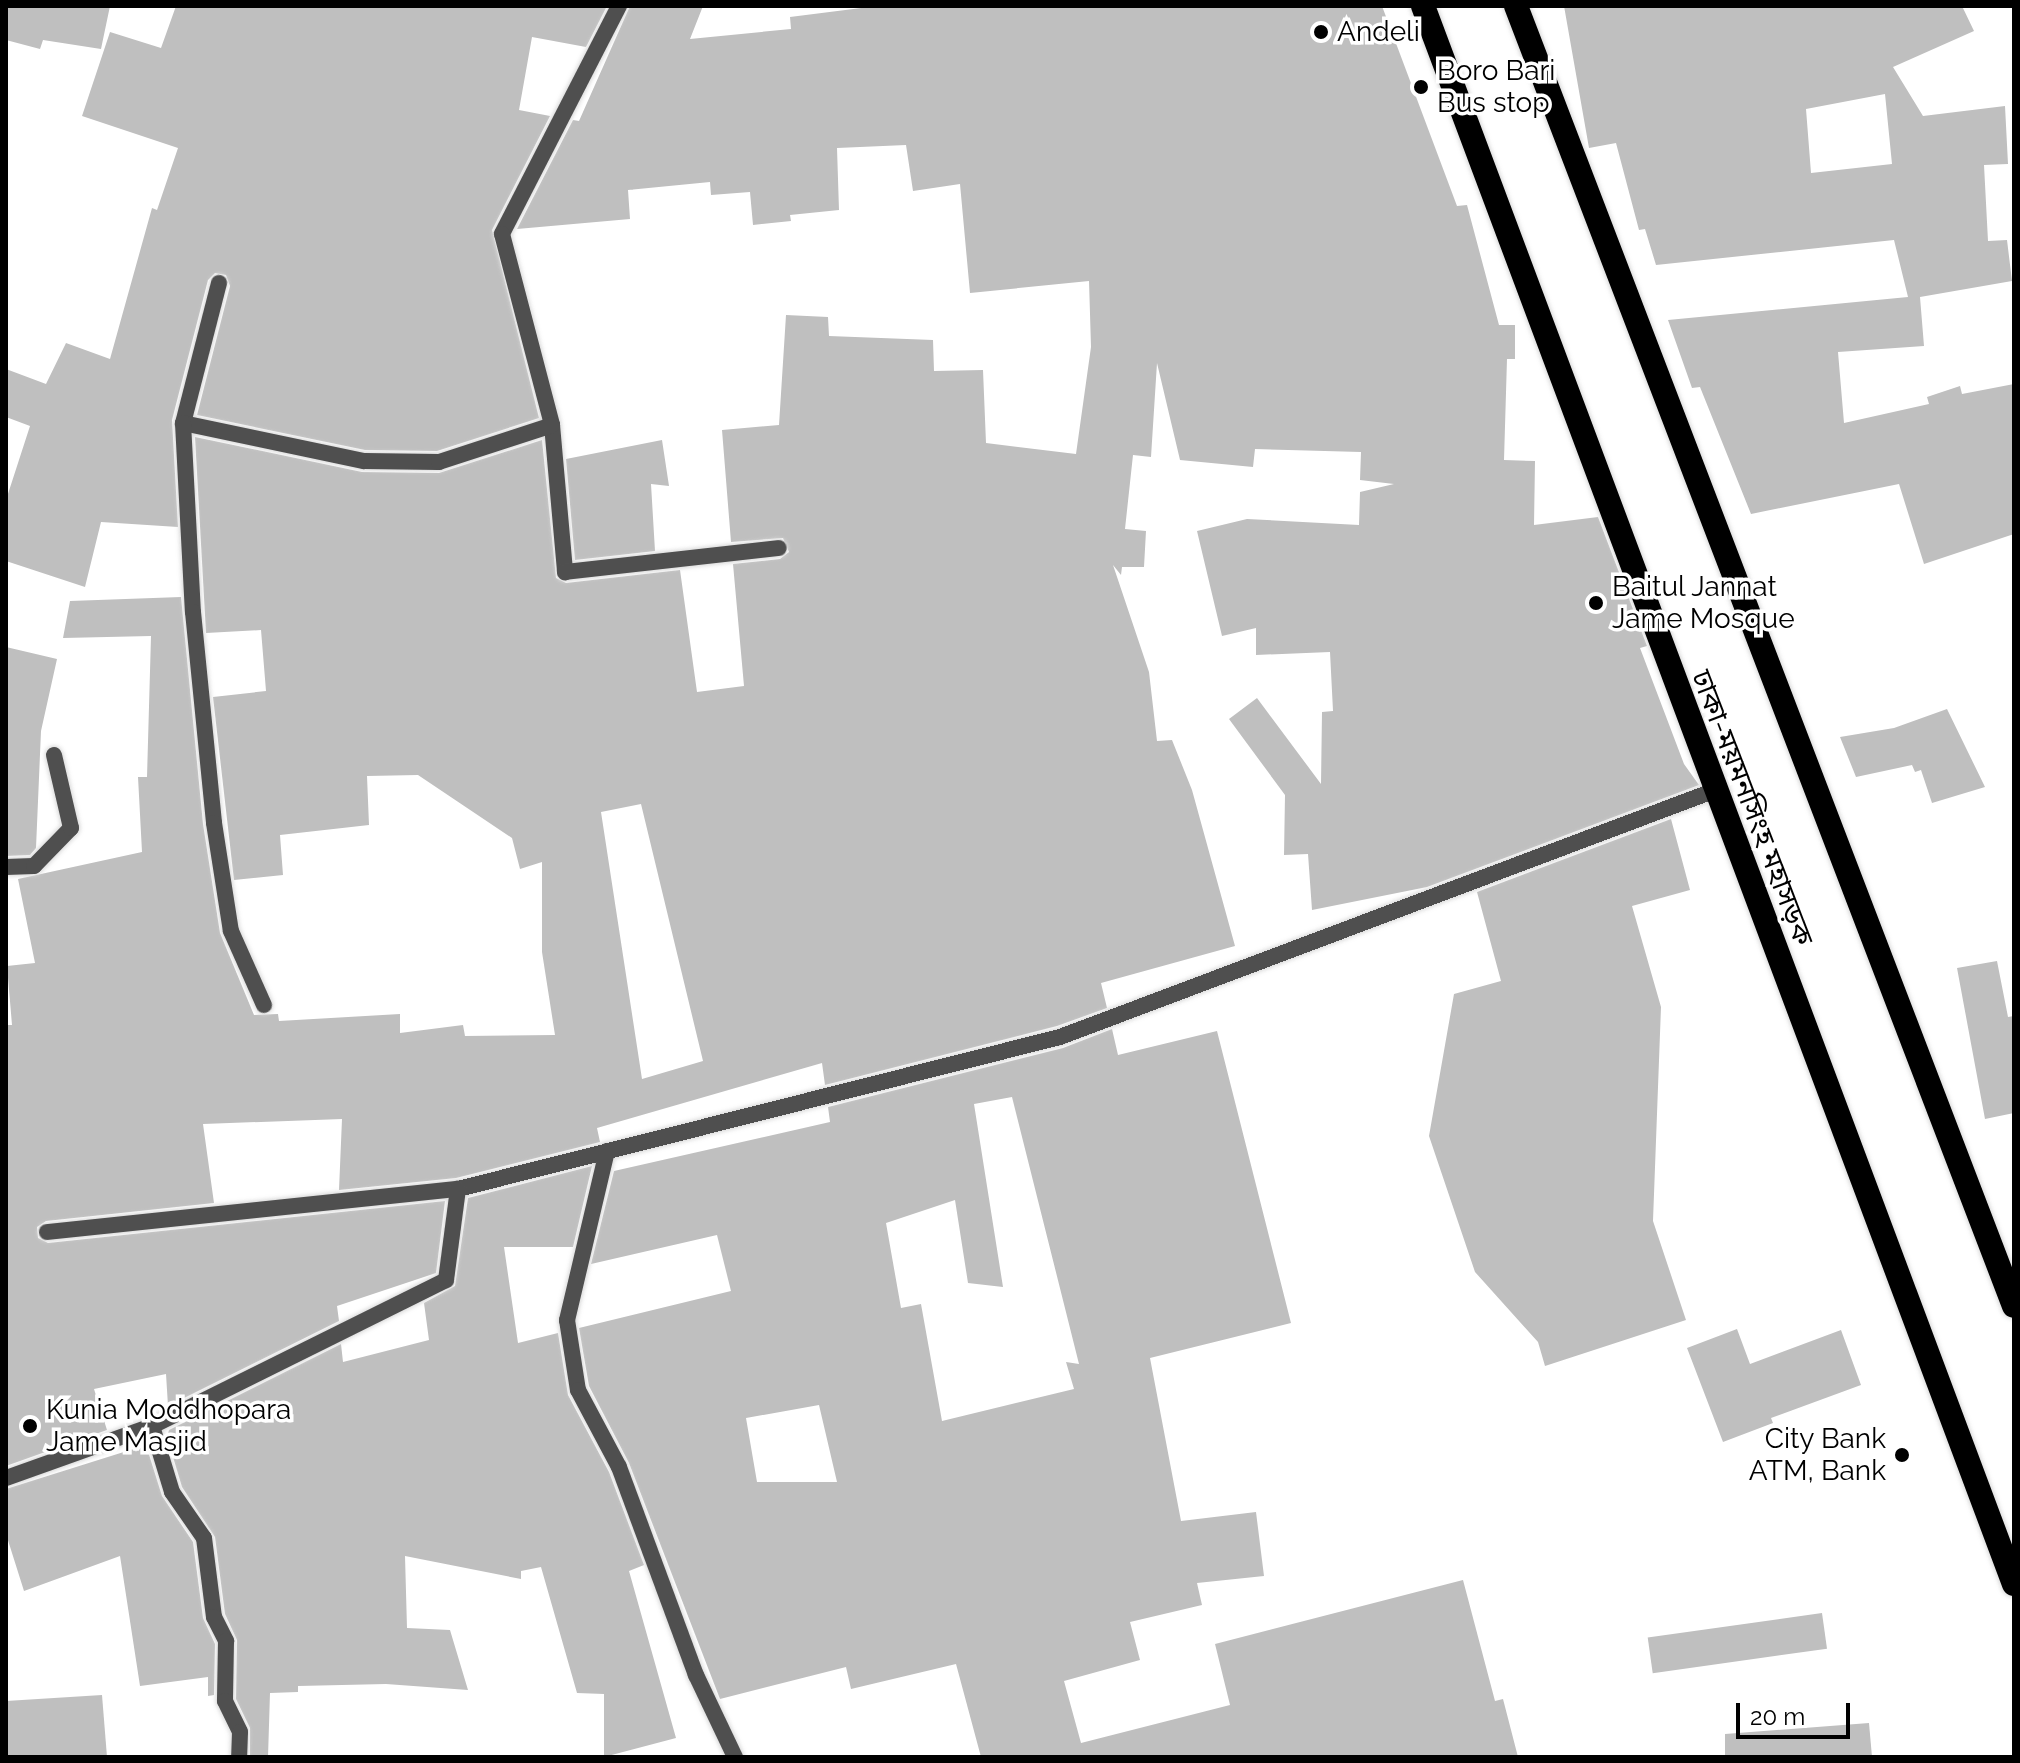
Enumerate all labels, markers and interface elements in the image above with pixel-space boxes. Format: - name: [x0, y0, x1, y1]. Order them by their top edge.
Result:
- place label: Andeli: [1337, 15, 1420, 49]
- marker: Andeli: [1312, 23, 1330, 41]
- place label: Boro Bari Bus stop: [1437, 54, 1555, 120]
- marker: Boro Bari Bus stop: [1412, 78, 1430, 96]
- place label: Baitul Jannat Jame Mosque: [1612, 570, 1795, 636]
- marker: Baitul Jannat Jame Mosque: [1587, 594, 1605, 612]
- street label: ঢাকা-ময়মনসিংহ মহাসড়ক: [1684, 666, 1820, 950]
- place label: Kunia Moddhopara Jame Masjid: [46, 1393, 291, 1459]
- marker: Kunia Moddhopara Jame Masjid: [21, 1417, 39, 1435]
- place label: City Bank ATM, Bank: [1749, 1422, 1886, 1488]
- marker: City Bank ATM, Bank: [1893, 1446, 1911, 1464]
- scale bar: [1740, 1687, 1854, 1737]
- text: 20 m: [1750, 1702, 1805, 1731]

